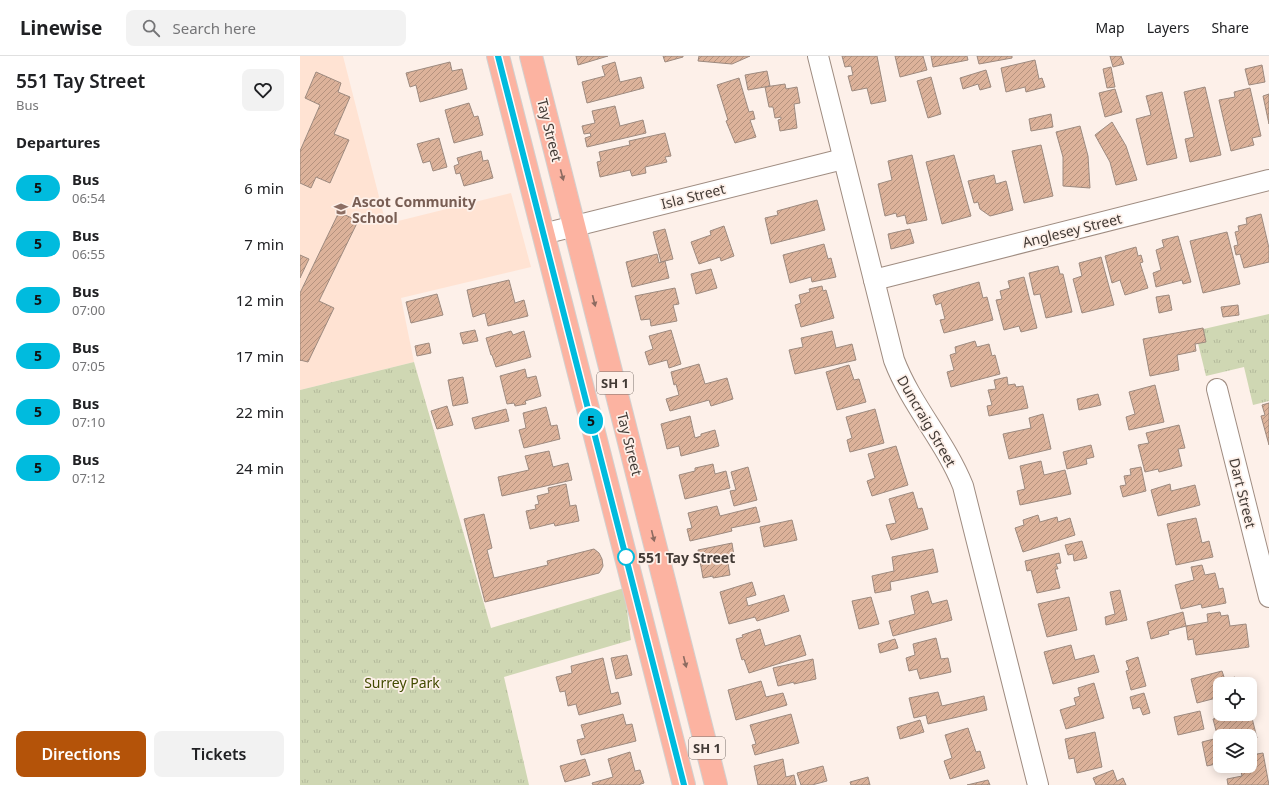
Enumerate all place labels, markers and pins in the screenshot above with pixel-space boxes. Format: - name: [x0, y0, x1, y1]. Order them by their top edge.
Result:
- place label: Ascot Community School: [352, 192, 476, 227]
- school or university icon: Ascot Community School: [333, 201, 349, 217]
- marker: 551 Tay Street: [617, 548, 635, 566]
- place label: 551 Tay Street: [638, 548, 735, 567]

